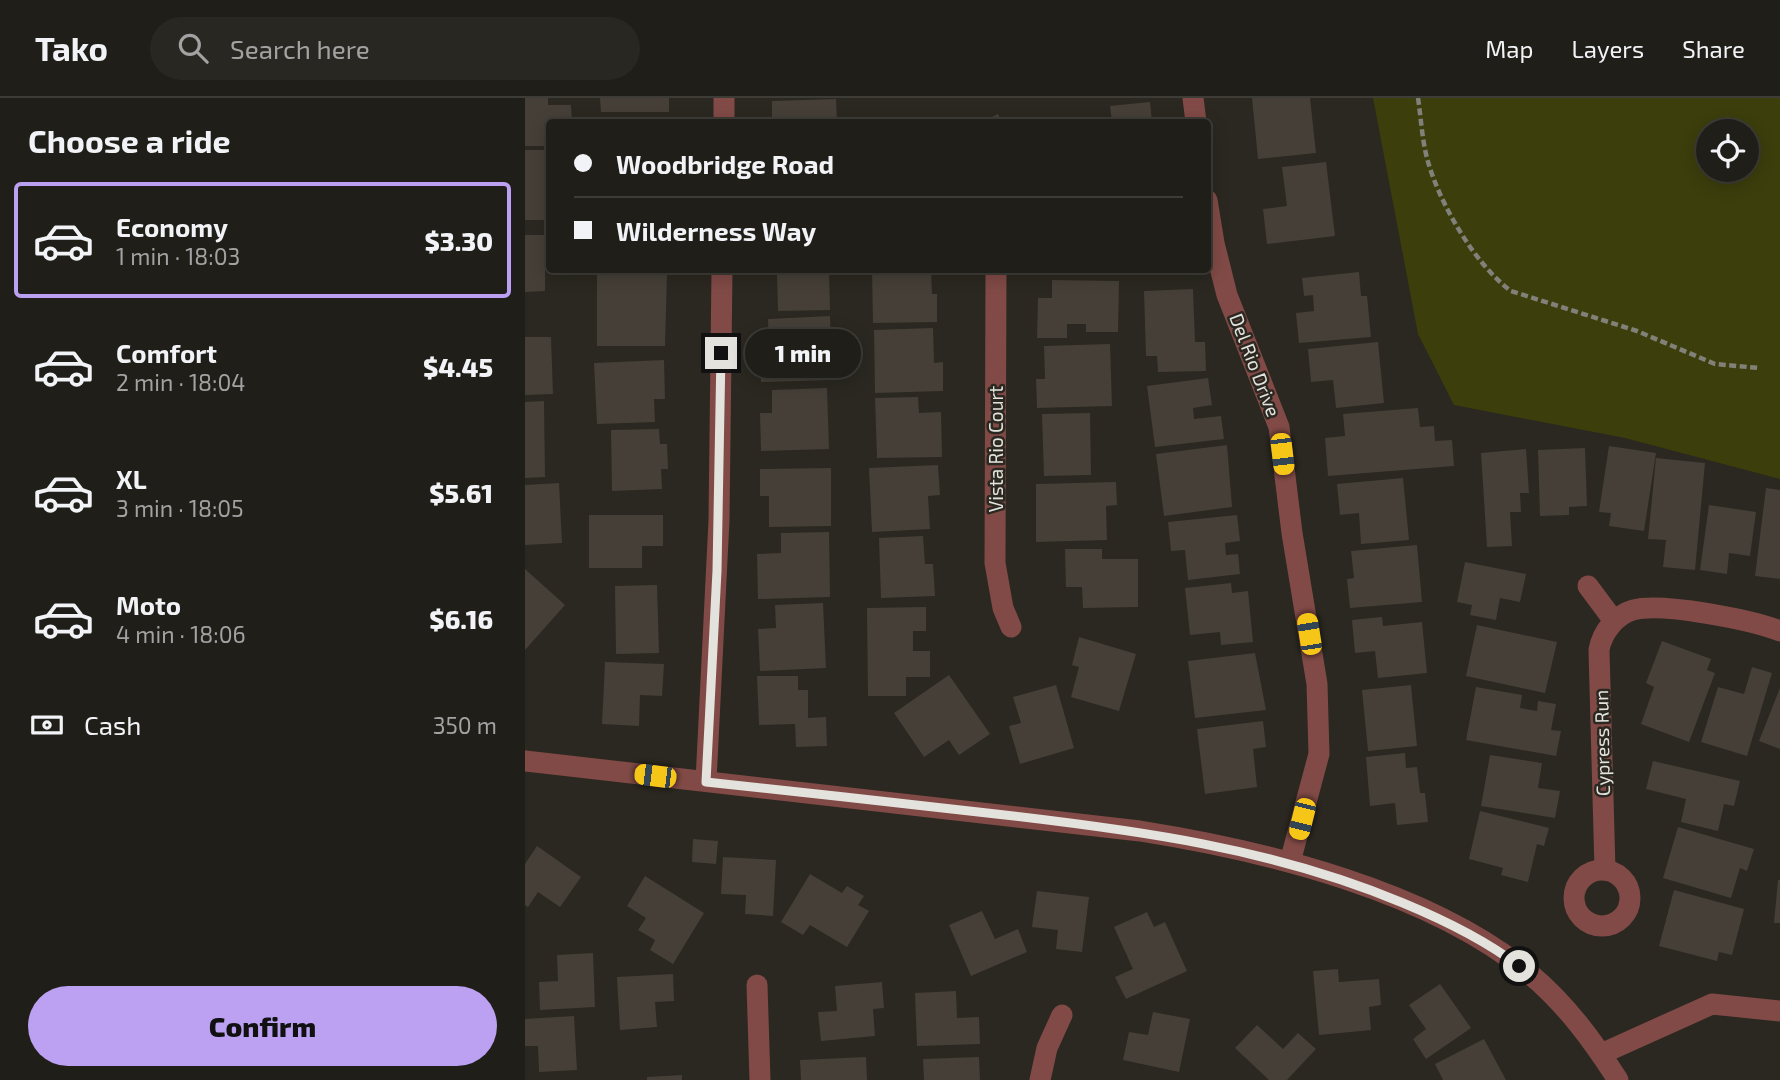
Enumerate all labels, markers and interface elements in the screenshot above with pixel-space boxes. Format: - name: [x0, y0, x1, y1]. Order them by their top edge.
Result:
- search box: [150, 17, 640, 80]
- text: Tako: [35, 28, 108, 68]
- icon: search: [174, 29, 212, 67]
- text: Search here: [230, 33, 370, 64]
- text: Map: [1485, 34, 1533, 63]
- text: Layers: [1571, 34, 1644, 63]
- text: Share: [1682, 34, 1745, 63]
- map controls: [1696, 119, 1759, 182]
- button: locate: [1696, 119, 1759, 182]
- text: Choose a ride: [28, 121, 231, 159]
- text: Woodbridge Road: [616, 148, 834, 179]
- icon: car: [32, 209, 95, 272]
- text: Economy: [116, 211, 228, 242]
- text: Wilderness Way: [616, 215, 816, 246]
- text: $3.30: [425, 225, 493, 256]
- text: 1 min · 18:03: [116, 242, 240, 270]
- street label: Del Rio Drive: [1225, 310, 1286, 420]
- callout: 1 min: [745, 328, 861, 378]
- icon: car: [32, 335, 95, 398]
- text: Comfort: [116, 337, 217, 368]
- route end: [705, 337, 737, 369]
- text: 1 min: [775, 339, 831, 367]
- text: $4.45: [423, 351, 493, 382]
- text: 2 min · 18:04: [116, 368, 246, 396]
- street label: Vista Rio Court: [984, 386, 1007, 512]
- car: [1270, 432, 1295, 476]
- icon: car: [32, 461, 95, 524]
- text: XL: [116, 463, 147, 494]
- text: $5.61: [429, 477, 493, 508]
- text: 3 min · 18:05: [116, 494, 244, 522]
- icon: car: [32, 587, 95, 650]
- text: Moto: [116, 589, 181, 620]
- text: $6.16: [429, 603, 493, 634]
- car: [1296, 612, 1323, 656]
- text: 4 min · 18:06: [116, 620, 246, 648]
- street label: Cypress Run: [1589, 690, 1614, 796]
- icon: cash: [28, 706, 66, 744]
- text: Cash: [84, 709, 141, 740]
- text: 350 m: [433, 711, 497, 739]
- car: [633, 763, 678, 789]
- car: [1287, 796, 1318, 842]
- route start: [1503, 950, 1535, 982]
- button: Confirm: [28, 986, 497, 1066]

